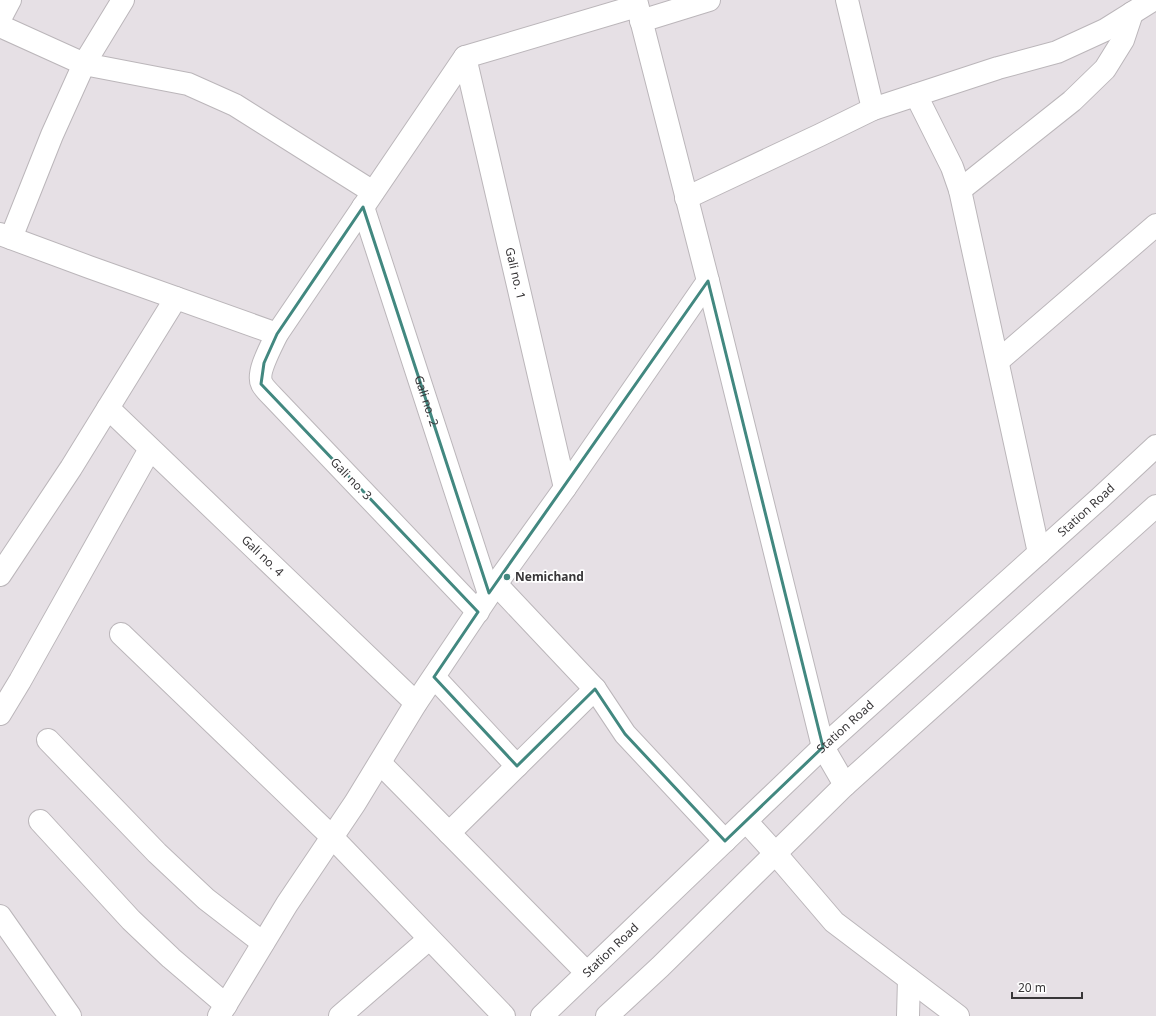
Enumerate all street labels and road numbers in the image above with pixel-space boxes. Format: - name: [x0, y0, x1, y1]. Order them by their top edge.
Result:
- street label: Gali no. 1: [501, 246, 530, 301]
- street label: Gali no. 2: [410, 373, 443, 429]
- street label: Gali no. 3: [327, 454, 376, 504]
- street label: Station Road: [1054, 480, 1118, 540]
- street label: Gali no. 4: [238, 531, 288, 580]
- street label: Station Road: [813, 696, 877, 757]
- street label: Station Road: [578, 919, 642, 981]

